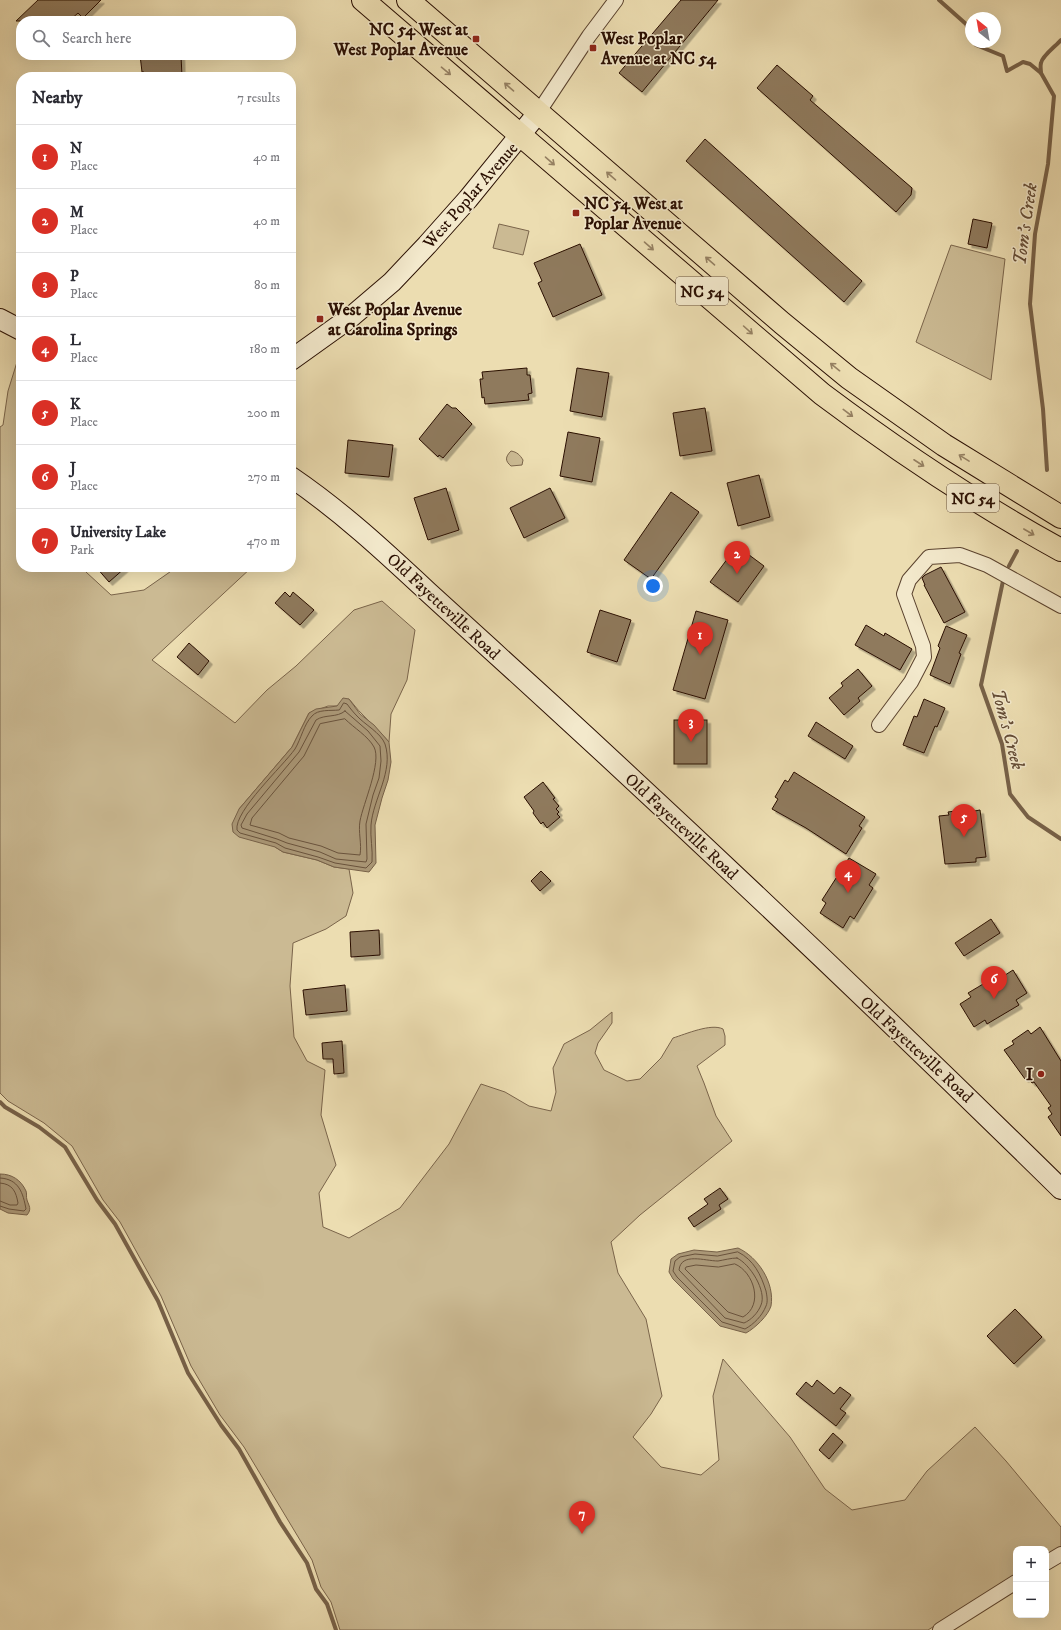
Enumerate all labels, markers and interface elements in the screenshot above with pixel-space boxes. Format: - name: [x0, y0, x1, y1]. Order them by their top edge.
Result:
- north arrow: [965, 12, 1001, 48]
- search box: [16, 16, 296, 60]
- place label: NC 54 West at West Poplar Avenue: [333, 19, 469, 61]
- icon: search: [30, 27, 52, 49]
- place label: West Poplar Avenue at NC 54: [600, 28, 717, 70]
- text: Search here: [62, 29, 131, 48]
- marker: NC 54 West at West Poplar Avenue: [471, 34, 481, 44]
- marker: West Poplar Avenue at NC 54: [588, 43, 598, 53]
- one-way arrow: [440, 67, 451, 76]
- one-way arrow: [504, 83, 514, 92]
- text: Nearby: [32, 87, 82, 109]
- text: 7 results: [237, 90, 280, 106]
- street label: West Poplar Avenue: [418, 138, 523, 254]
- text: N: [70, 139, 82, 158]
- text: 1: [43, 149, 47, 165]
- text: 40 m: [253, 149, 280, 165]
- one-way arrow: [545, 157, 555, 166]
- text: Place: [70, 158, 98, 174]
- one-way arrow: [606, 171, 617, 180]
- water label: Tom's Creek: [1009, 181, 1043, 267]
- place label: NC 54 West at Poplar Avenue: [584, 193, 684, 235]
- text: M: [70, 203, 84, 222]
- marker: NC 54 West at Poplar Avenue: [571, 208, 581, 218]
- text: 2: [42, 213, 48, 229]
- text: 40 m: [253, 213, 280, 229]
- text: Place: [70, 222, 98, 238]
- one-way arrow: [643, 242, 654, 251]
- one-way arrow: [704, 256, 715, 265]
- text: P: [70, 267, 79, 286]
- text: 3: [43, 277, 47, 293]
- text: 80 m: [254, 277, 280, 293]
- road number: NC 54: [676, 277, 728, 305]
- text: Place: [70, 286, 98, 302]
- place label: West Poplar Avenue at Carolina Springs: [327, 299, 462, 341]
- marker: West Poplar Avenue at Carolina Springs: [315, 314, 325, 324]
- one-way arrow: [743, 325, 753, 335]
- text: L: [70, 331, 81, 350]
- text: 4: [41, 341, 49, 357]
- text: 180 m: [249, 341, 280, 357]
- text: Place: [70, 350, 98, 366]
- one-way arrow: [829, 362, 840, 371]
- text: K: [70, 395, 81, 414]
- text: 5: [42, 405, 48, 421]
- text: 200 m: [247, 405, 280, 421]
- one-way arrow: [842, 409, 853, 417]
- text: Place: [70, 414, 98, 430]
- one-way arrow: [959, 454, 970, 462]
- text: J: [70, 459, 76, 478]
- one-way arrow: [913, 459, 924, 467]
- text: 6: [42, 469, 48, 485]
- text: 270 m: [248, 469, 280, 485]
- text: Place: [70, 478, 98, 494]
- road number: NC 54: [947, 484, 999, 512]
- text: University Lake: [70, 523, 166, 542]
- one-way arrow: [1023, 529, 1035, 537]
- text: 7: [42, 533, 48, 549]
- text: 470 m: [247, 533, 280, 549]
- pin: 2: [724, 541, 750, 574]
- text: Park: [70, 542, 94, 558]
- street label: Old Fayetteville Road: [382, 549, 505, 665]
- your location: [643, 576, 663, 596]
- pin: 1: [687, 622, 713, 655]
- water label: Tom's Creek: [986, 686, 1028, 772]
- pin: 3: [678, 709, 704, 742]
- street label: Old Fayetteville Road: [620, 769, 743, 885]
- pin: 5: [951, 804, 977, 837]
- pin: 4: [835, 860, 861, 893]
- pin: 6: [981, 966, 1007, 999]
- street label: Old Fayetteville Road: [855, 992, 978, 1108]
- place label: I: [1026, 1064, 1033, 1086]
- marker: I: [1036, 1069, 1046, 1079]
- pin: 7: [569, 1501, 595, 1534]
- map controls: [1013, 1546, 1049, 1618]
- button: +: [1013, 1546, 1049, 1582]
- button: −: [1013, 1582, 1049, 1618]

